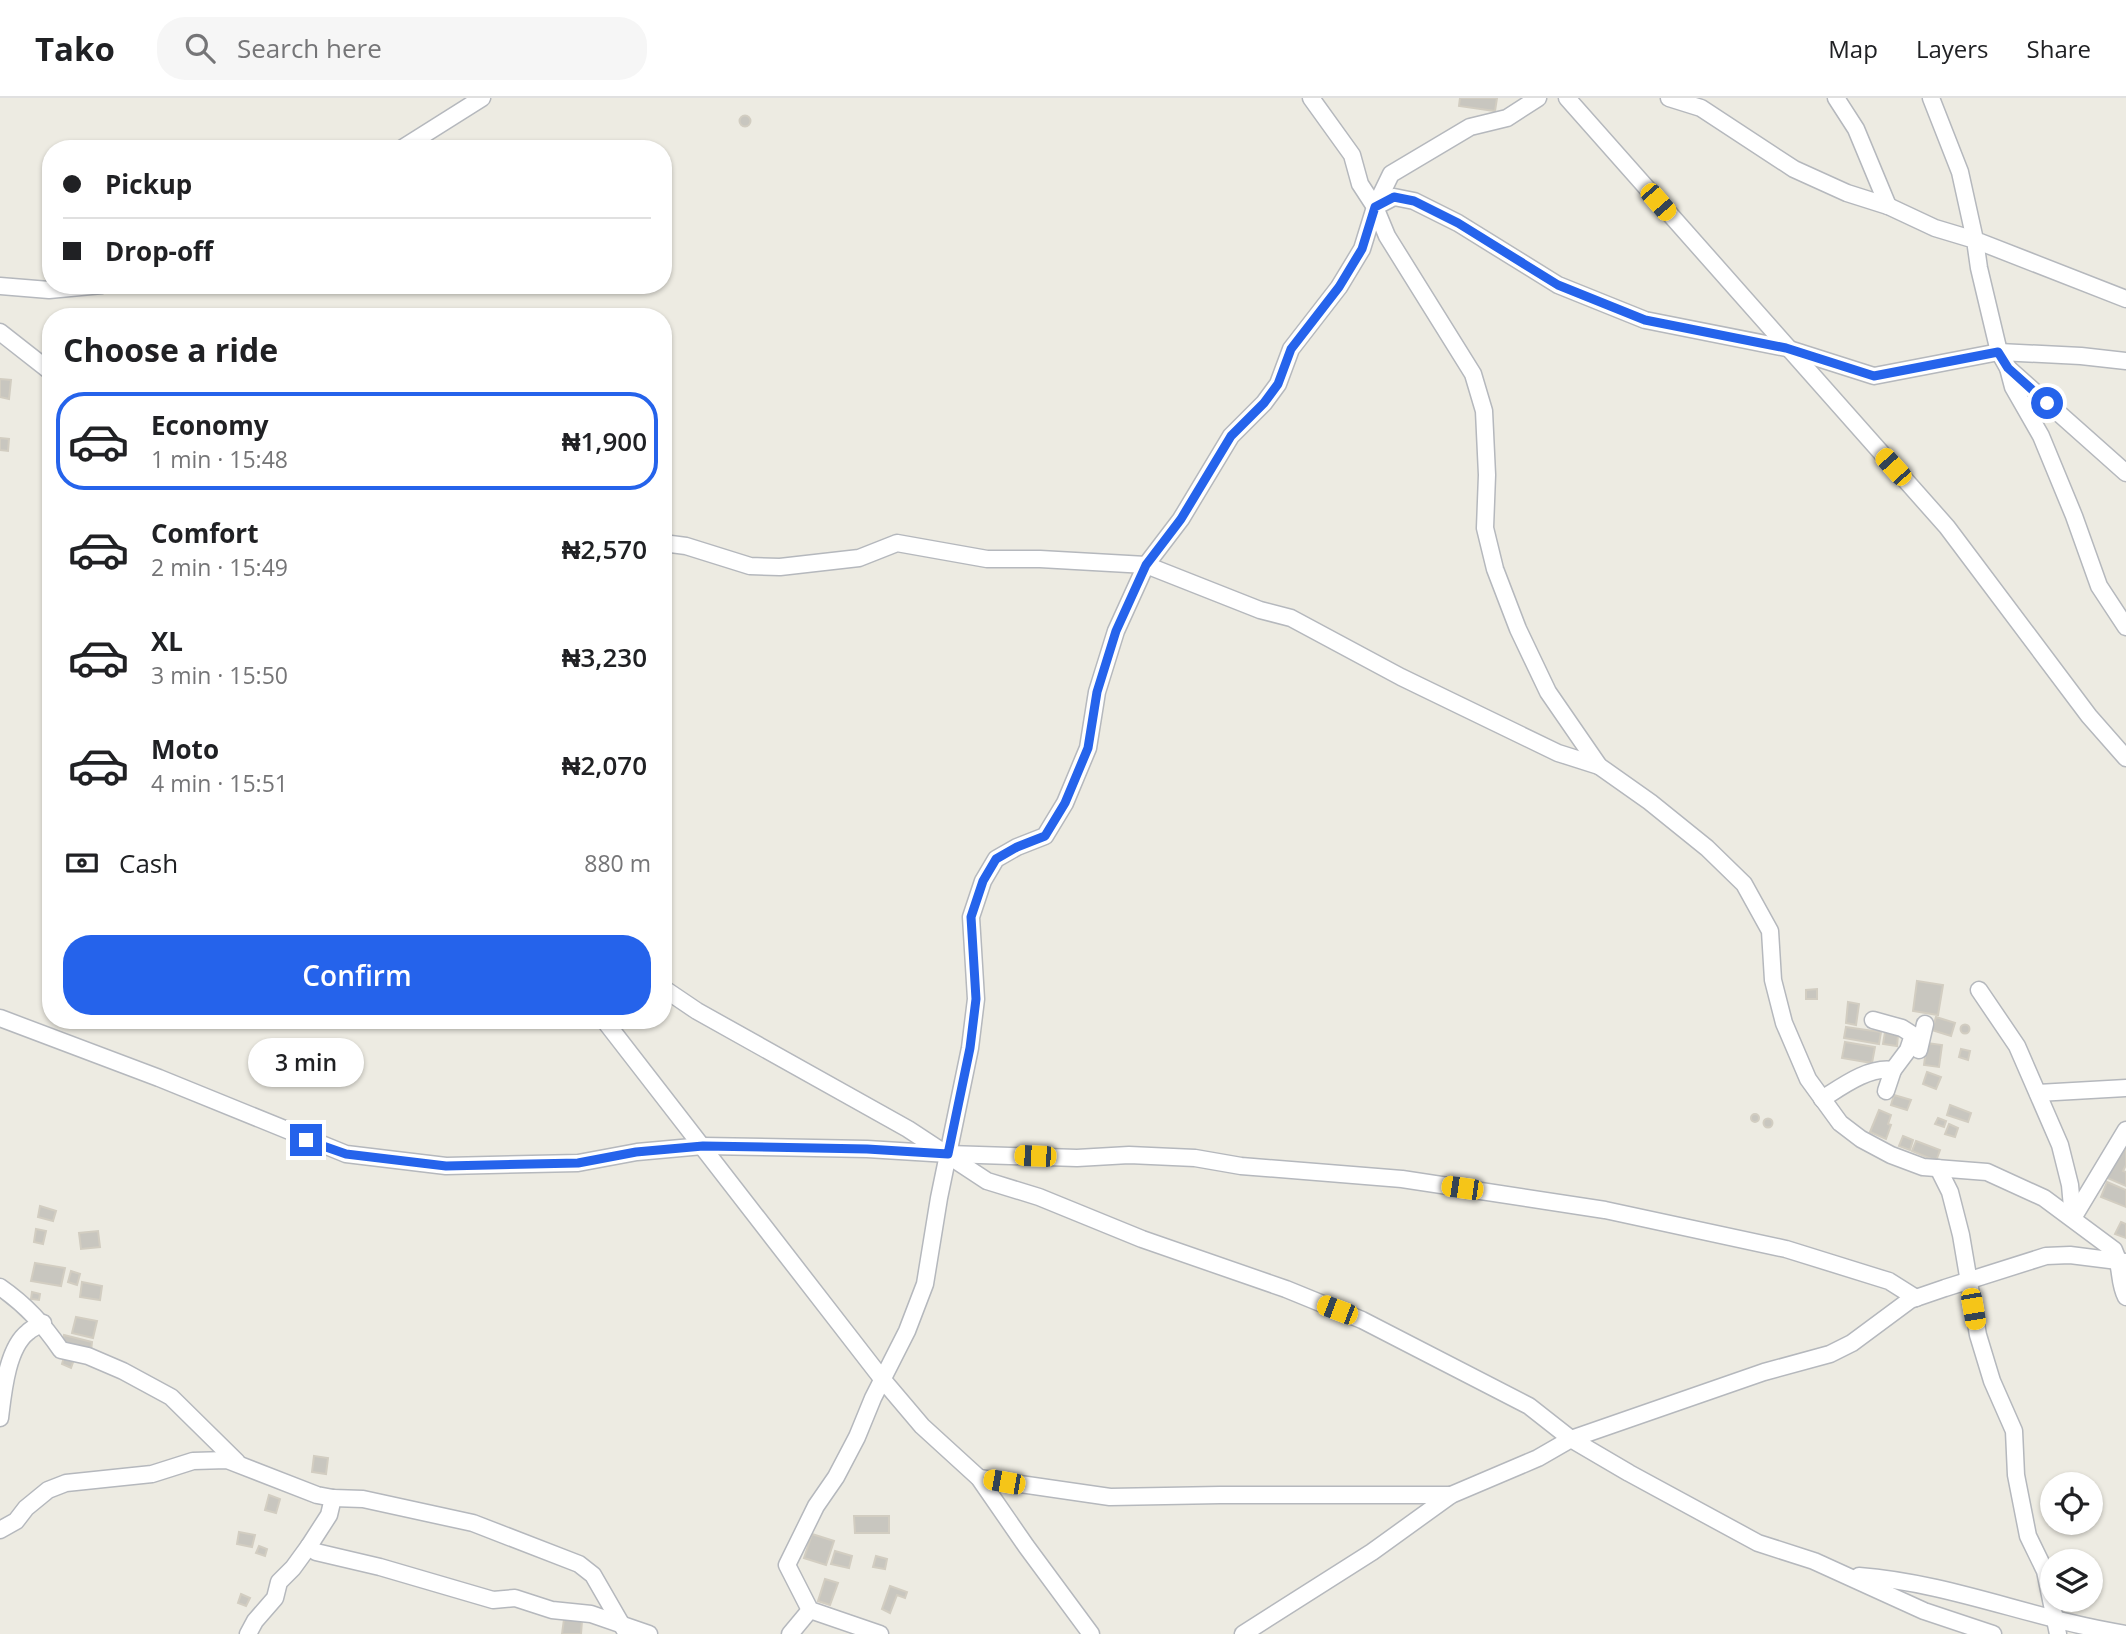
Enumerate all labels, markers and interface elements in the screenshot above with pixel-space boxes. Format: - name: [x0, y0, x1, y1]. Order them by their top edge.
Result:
- search box: [157, 17, 647, 80]
- text: Tako: [35, 26, 115, 71]
- icon: search: [181, 29, 219, 67]
- text: Search here: [237, 30, 382, 66]
- text: Map: [1828, 32, 1878, 65]
- text: Layers: [1916, 32, 1989, 65]
- text: Share: [2027, 32, 2091, 65]
- text: Pickup: [105, 166, 192, 202]
- car: [1637, 179, 1680, 225]
- text: Drop-off: [105, 233, 213, 269]
- text: Choose a ride: [63, 328, 278, 371]
- route start: [2031, 387, 2063, 419]
- text: Economy: [151, 407, 269, 443]
- icon: car: [67, 410, 130, 473]
- text: ₦1,900: [562, 423, 647, 459]
- text: 1 min · 15:48: [151, 443, 288, 475]
- car: [1872, 444, 1915, 490]
- text: Comfort: [151, 515, 258, 551]
- icon: car: [67, 518, 130, 581]
- text: ₦2,570: [562, 531, 647, 567]
- text: 2 min · 15:49: [151, 551, 288, 583]
- text: XL: [151, 623, 183, 659]
- icon: car: [67, 626, 130, 689]
- text: ₦3,230: [562, 639, 647, 675]
- text: 3 min · 15:50: [151, 659, 288, 691]
- text: Moto: [151, 731, 219, 767]
- icon: car: [67, 734, 130, 797]
- text: ₦2,070: [562, 747, 647, 783]
- text: 4 min · 15:51: [151, 767, 288, 799]
- icon: cash: [63, 844, 101, 882]
- text: Cash: [119, 845, 178, 881]
- text: 880 m: [584, 847, 651, 879]
- button: Confirm: [63, 935, 651, 1015]
- callout: 3 min: [248, 1038, 364, 1088]
- text: 3 min: [275, 1046, 337, 1078]
- route end: [290, 1124, 322, 1156]
- car: [1014, 1145, 1057, 1167]
- car: [1440, 1175, 1485, 1201]
- car: [1960, 1286, 1987, 1332]
- car: [1314, 1293, 1361, 1327]
- car: [982, 1468, 1027, 1496]
- map controls: [2040, 1472, 2103, 1612]
- button: locate: [2040, 1472, 2103, 1535]
- button: layers: [2040, 1549, 2103, 1612]

